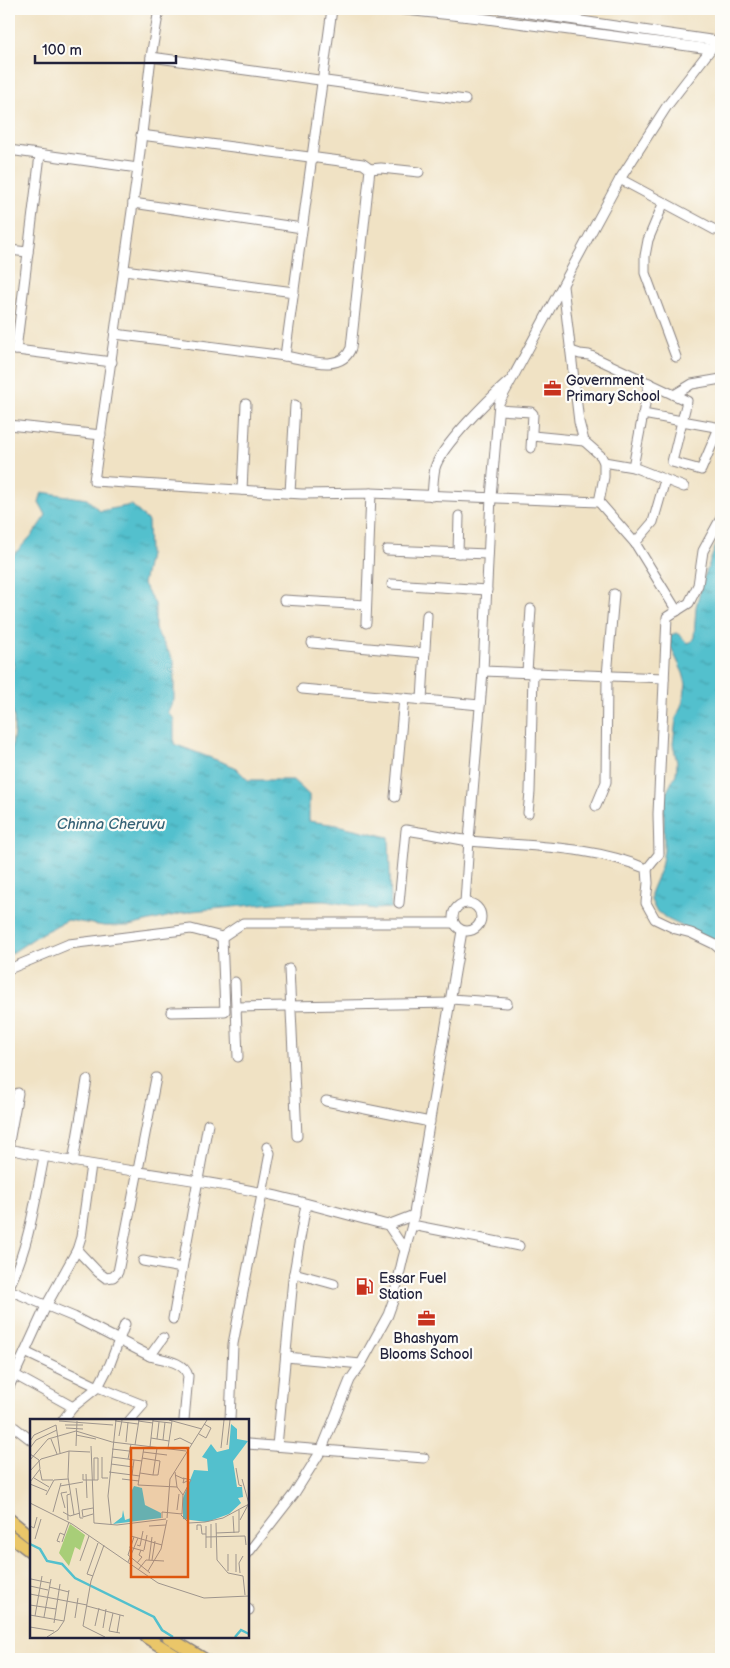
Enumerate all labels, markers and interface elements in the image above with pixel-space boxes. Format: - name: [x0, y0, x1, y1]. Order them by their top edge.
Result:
- scale bar: [35, 32, 176, 64]
- text: 100 m: [42, 41, 82, 60]
- place label: Government Primary School: [566, 372, 660, 405]
- office icon: Government Primary School: [542, 378, 562, 398]
- water label: Chinna Cheruvu: [57, 815, 166, 834]
- place label: Essar Fuel Station: [379, 1270, 446, 1303]
- fuel station icon: Essar Fuel Station: [355, 1276, 375, 1296]
- office icon: Bhashyam Blooms School: [416, 1308, 436, 1328]
- place label: Bhashyam Blooms School: [379, 1330, 473, 1363]
- inset map: [30, 1419, 249, 1638]

